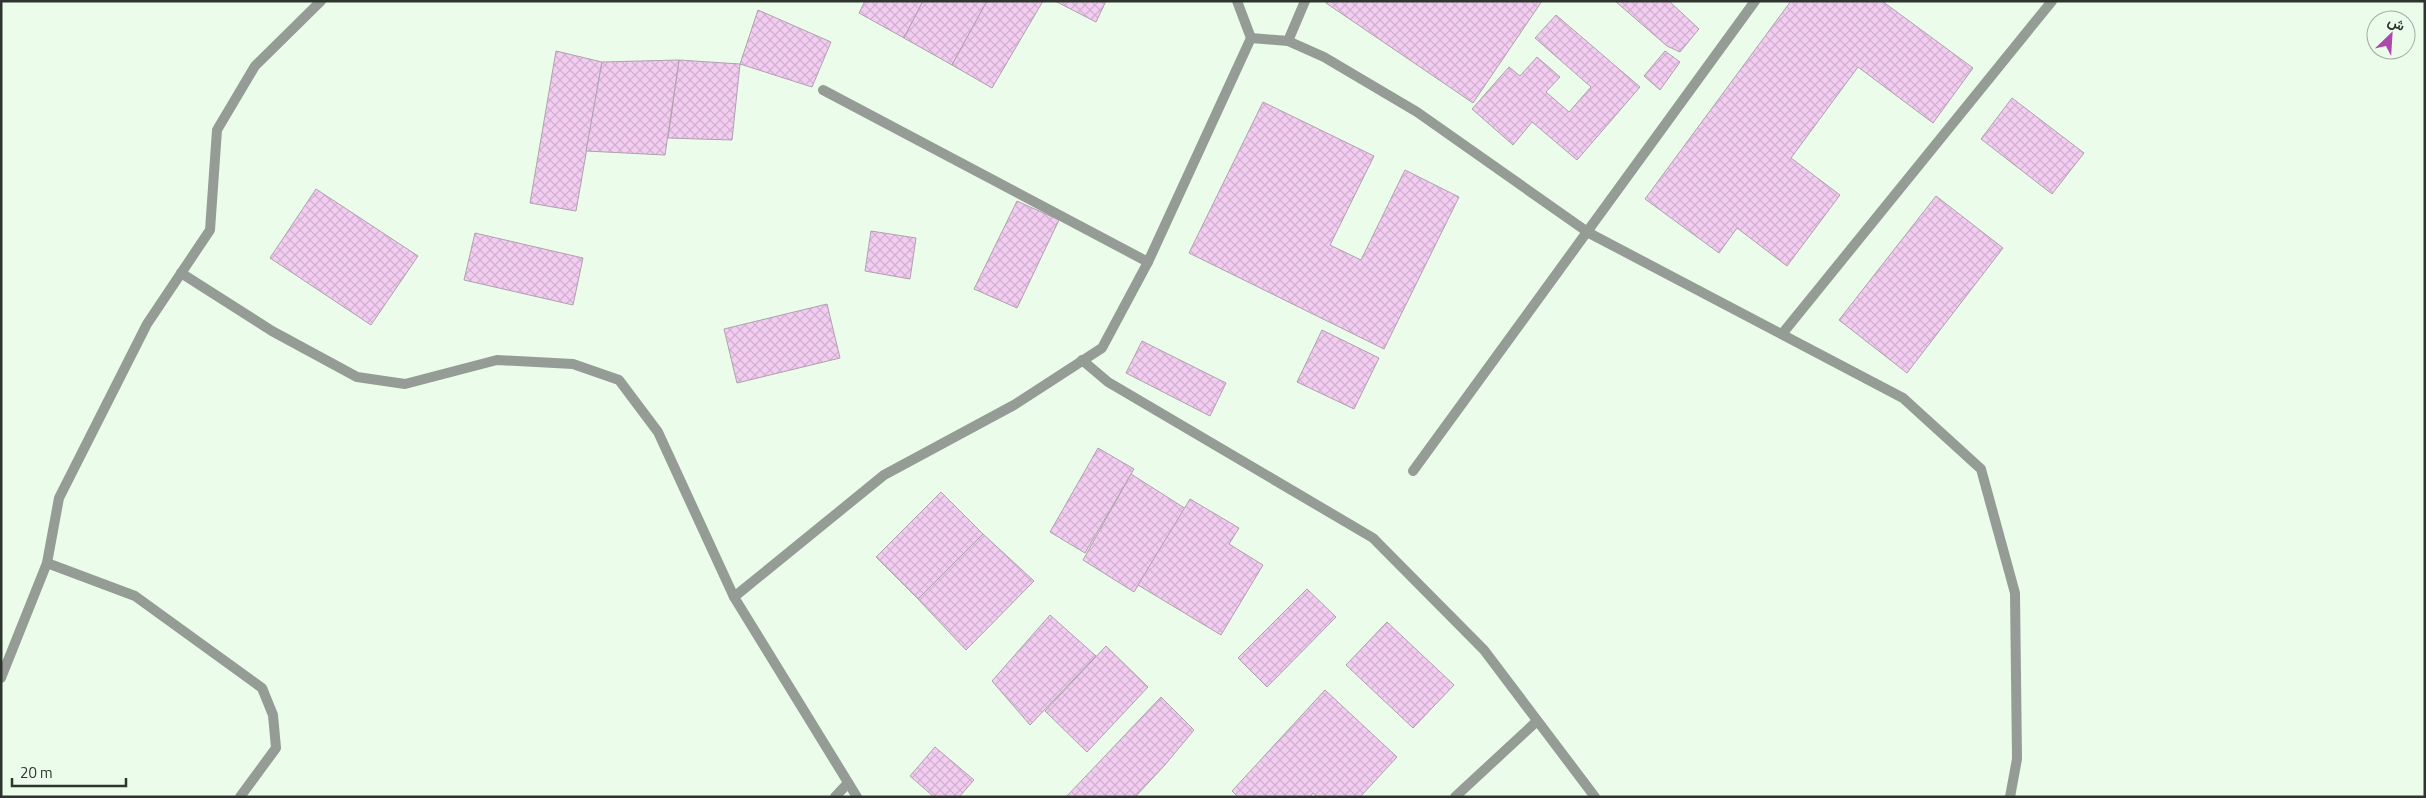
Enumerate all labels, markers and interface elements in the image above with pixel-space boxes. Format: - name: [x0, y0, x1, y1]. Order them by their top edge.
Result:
- north arrow: [2366, 10, 2416, 60]
- text: ش: [2385, 10, 2409, 36]
- scale bar: [12, 756, 126, 788]
- text: 20 m: [20, 761, 53, 784]

